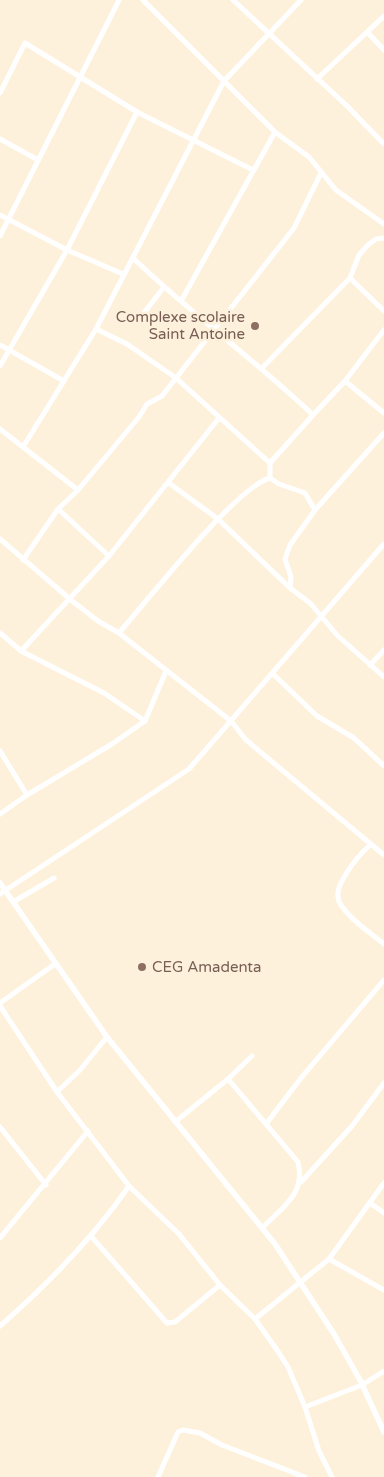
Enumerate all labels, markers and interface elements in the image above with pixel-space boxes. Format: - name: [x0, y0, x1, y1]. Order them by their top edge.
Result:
- place label: Complexe scolaire Saint Antoine: [116, 308, 245, 343]
- marker: Complexe scolaire Saint Antoine: [249, 320, 261, 332]
- place label: CEG Amadenta: [152, 958, 262, 976]
- marker: CEG Amadenta: [136, 961, 148, 973]

